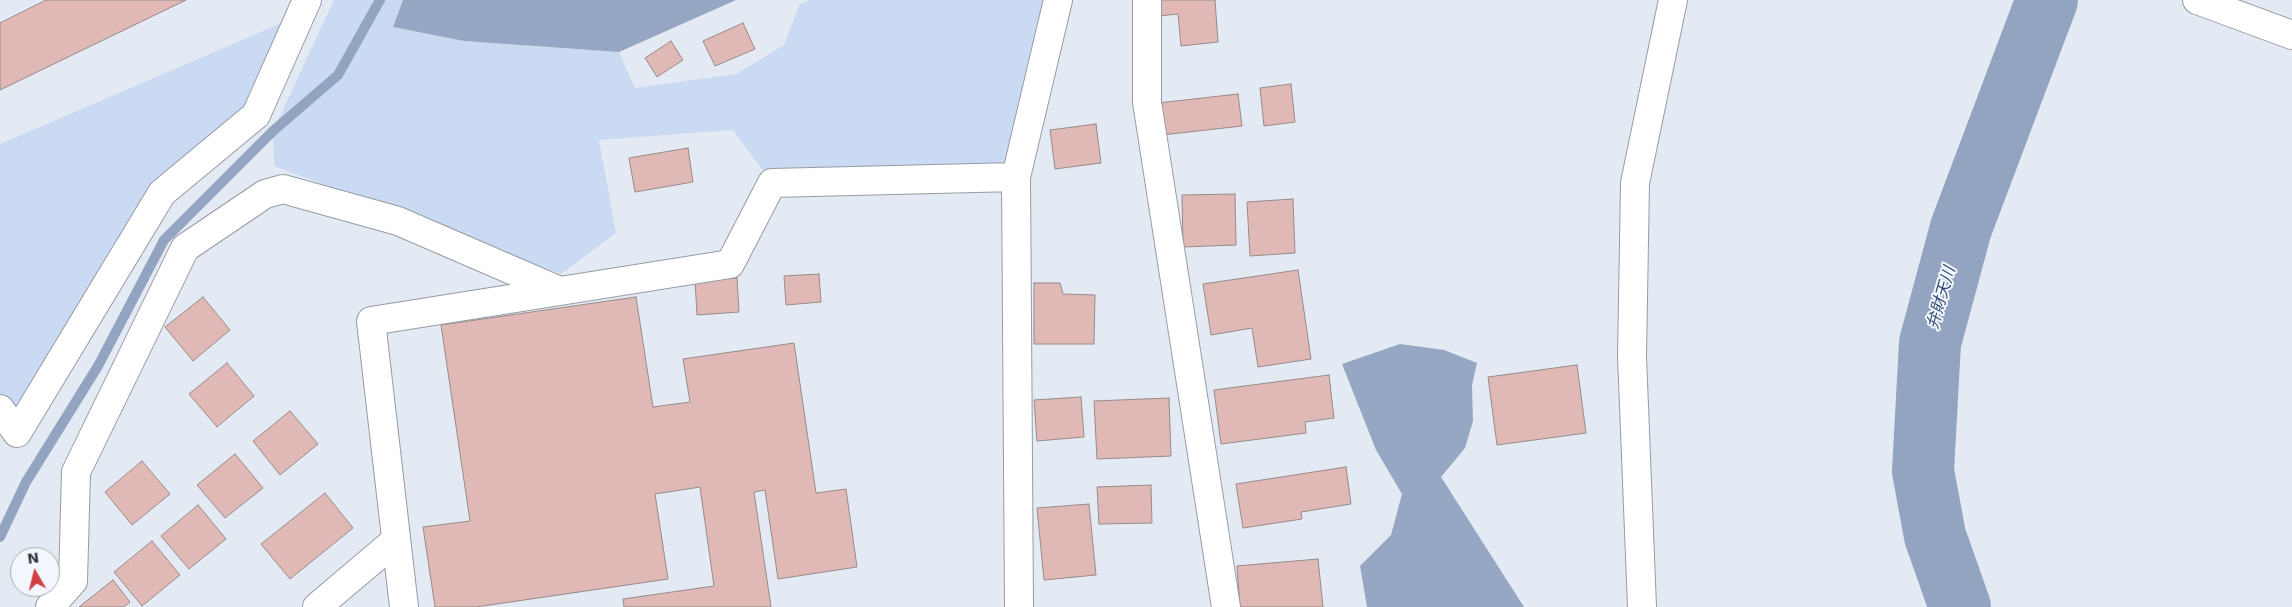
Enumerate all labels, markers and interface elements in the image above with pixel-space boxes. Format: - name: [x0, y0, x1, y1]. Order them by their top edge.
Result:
- water label: 弁財天川: [1924, 265, 1960, 331]
- north arrow: [10, 547, 60, 597]
- text: N: [26, 549, 40, 567]

